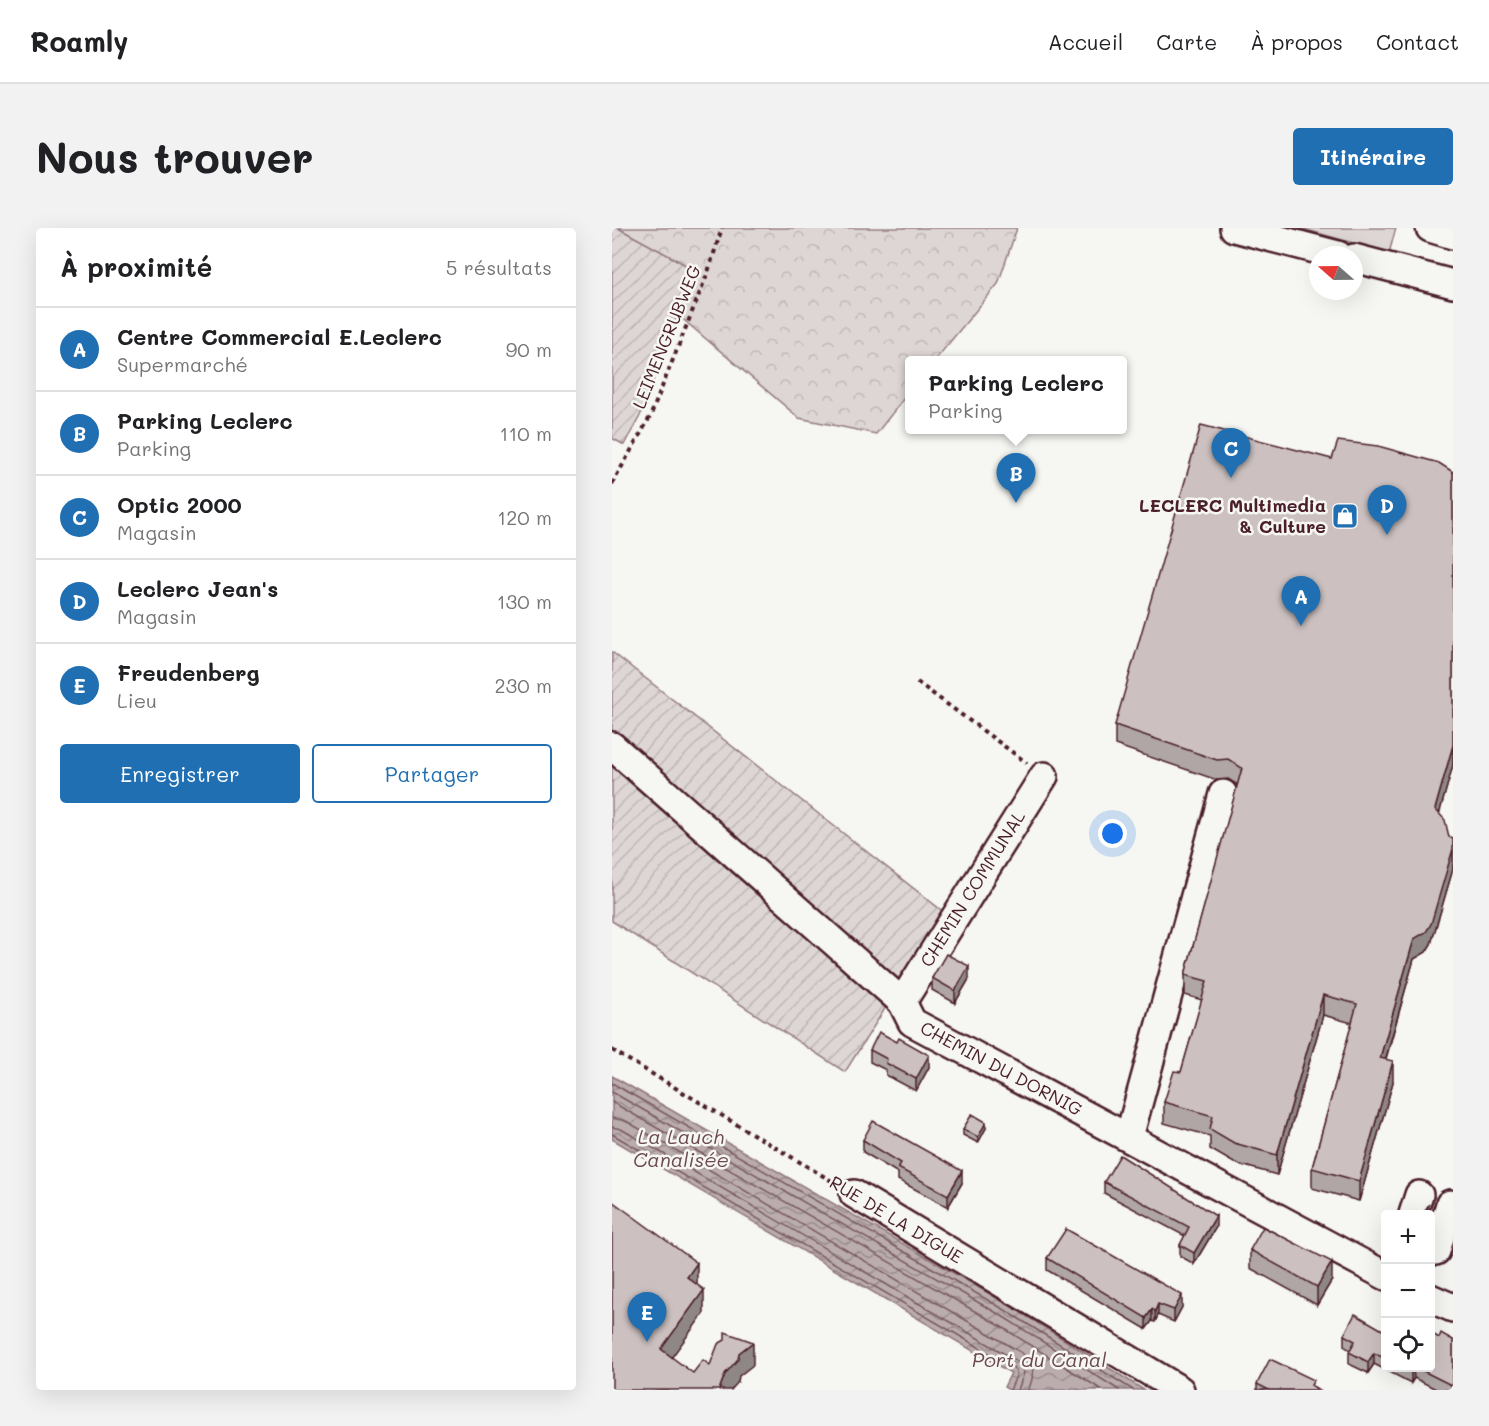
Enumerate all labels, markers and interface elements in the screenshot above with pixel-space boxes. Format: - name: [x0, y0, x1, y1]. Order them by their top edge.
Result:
- text: Roamly: [30, 23, 129, 59]
- text: Accueil: [1048, 28, 1123, 55]
- text: Carte: [1156, 28, 1217, 55]
- text: À propos: [1250, 28, 1343, 55]
- text: Contact: [1376, 28, 1459, 55]
- button: Itinéraire: [1293, 128, 1453, 185]
- text: Nous trouver: [36, 129, 314, 184]
- north arrow: [1309, 246, 1363, 300]
- text: À proximité: [60, 250, 212, 284]
- text: 5 résultats: [446, 254, 552, 280]
- street label: LEIMENGRUBWEG: [626, 261, 706, 412]
- text: Centre Commercial E.Leclerc: [117, 322, 442, 351]
- text: A: [73, 336, 86, 362]
- text: 90 m: [506, 336, 552, 362]
- text: Supermarché: [117, 351, 248, 377]
- popup: [905, 356, 1127, 434]
- text: Parking Leclerc: [928, 368, 1104, 397]
- text: Parking: [928, 397, 1002, 423]
- text: Parking Leclerc: [117, 406, 293, 435]
- text: B: [73, 420, 86, 446]
- text: 110 m: [499, 420, 552, 446]
- pin: C: [1212, 428, 1250, 478]
- text: Parking: [117, 435, 191, 461]
- pin: B: [996, 454, 1036, 503]
- pin: D: [1368, 486, 1406, 535]
- text: Optic 2000: [117, 490, 242, 519]
- place label: LECLERC Multimedia & Culture: [1139, 493, 1326, 538]
- shop icon: LECLERC Multimedia & Culture: [1330, 501, 1360, 531]
- text: C: [72, 504, 87, 530]
- text: 120 m: [497, 504, 552, 530]
- text: Magasin: [117, 519, 196, 545]
- text: Leclerc Jean's: [117, 574, 278, 603]
- pin: A: [1282, 576, 1320, 626]
- text: D: [72, 588, 87, 614]
- text: 130 m: [497, 588, 552, 614]
- text: Magasin: [117, 603, 196, 629]
- text: Freudenberg: [117, 658, 260, 687]
- text: E: [73, 672, 86, 698]
- text: 230 m: [494, 672, 552, 698]
- text: Lieu: [117, 687, 157, 713]
- button: Enregistrer: [60, 744, 300, 803]
- button: Partager: [312, 744, 552, 803]
- street label: CHEMIN COMMUNAL: [914, 805, 1030, 971]
- your location: [1098, 819, 1127, 848]
- street label: CHEMIN DU DORNIG: [916, 1015, 1087, 1121]
- water label: La Lauch Canalisée: [633, 1123, 729, 1172]
- street label: RUE DE LA DIGUE: [825, 1170, 968, 1268]
- map controls: [1381, 1210, 1435, 1372]
- button: +: [1381, 1210, 1435, 1264]
- button: −: [1381, 1264, 1435, 1318]
- pin: E: [627, 1292, 666, 1342]
- button: locate: [1381, 1318, 1435, 1372]
- water label: Port du Canal: [972, 1346, 1106, 1372]

